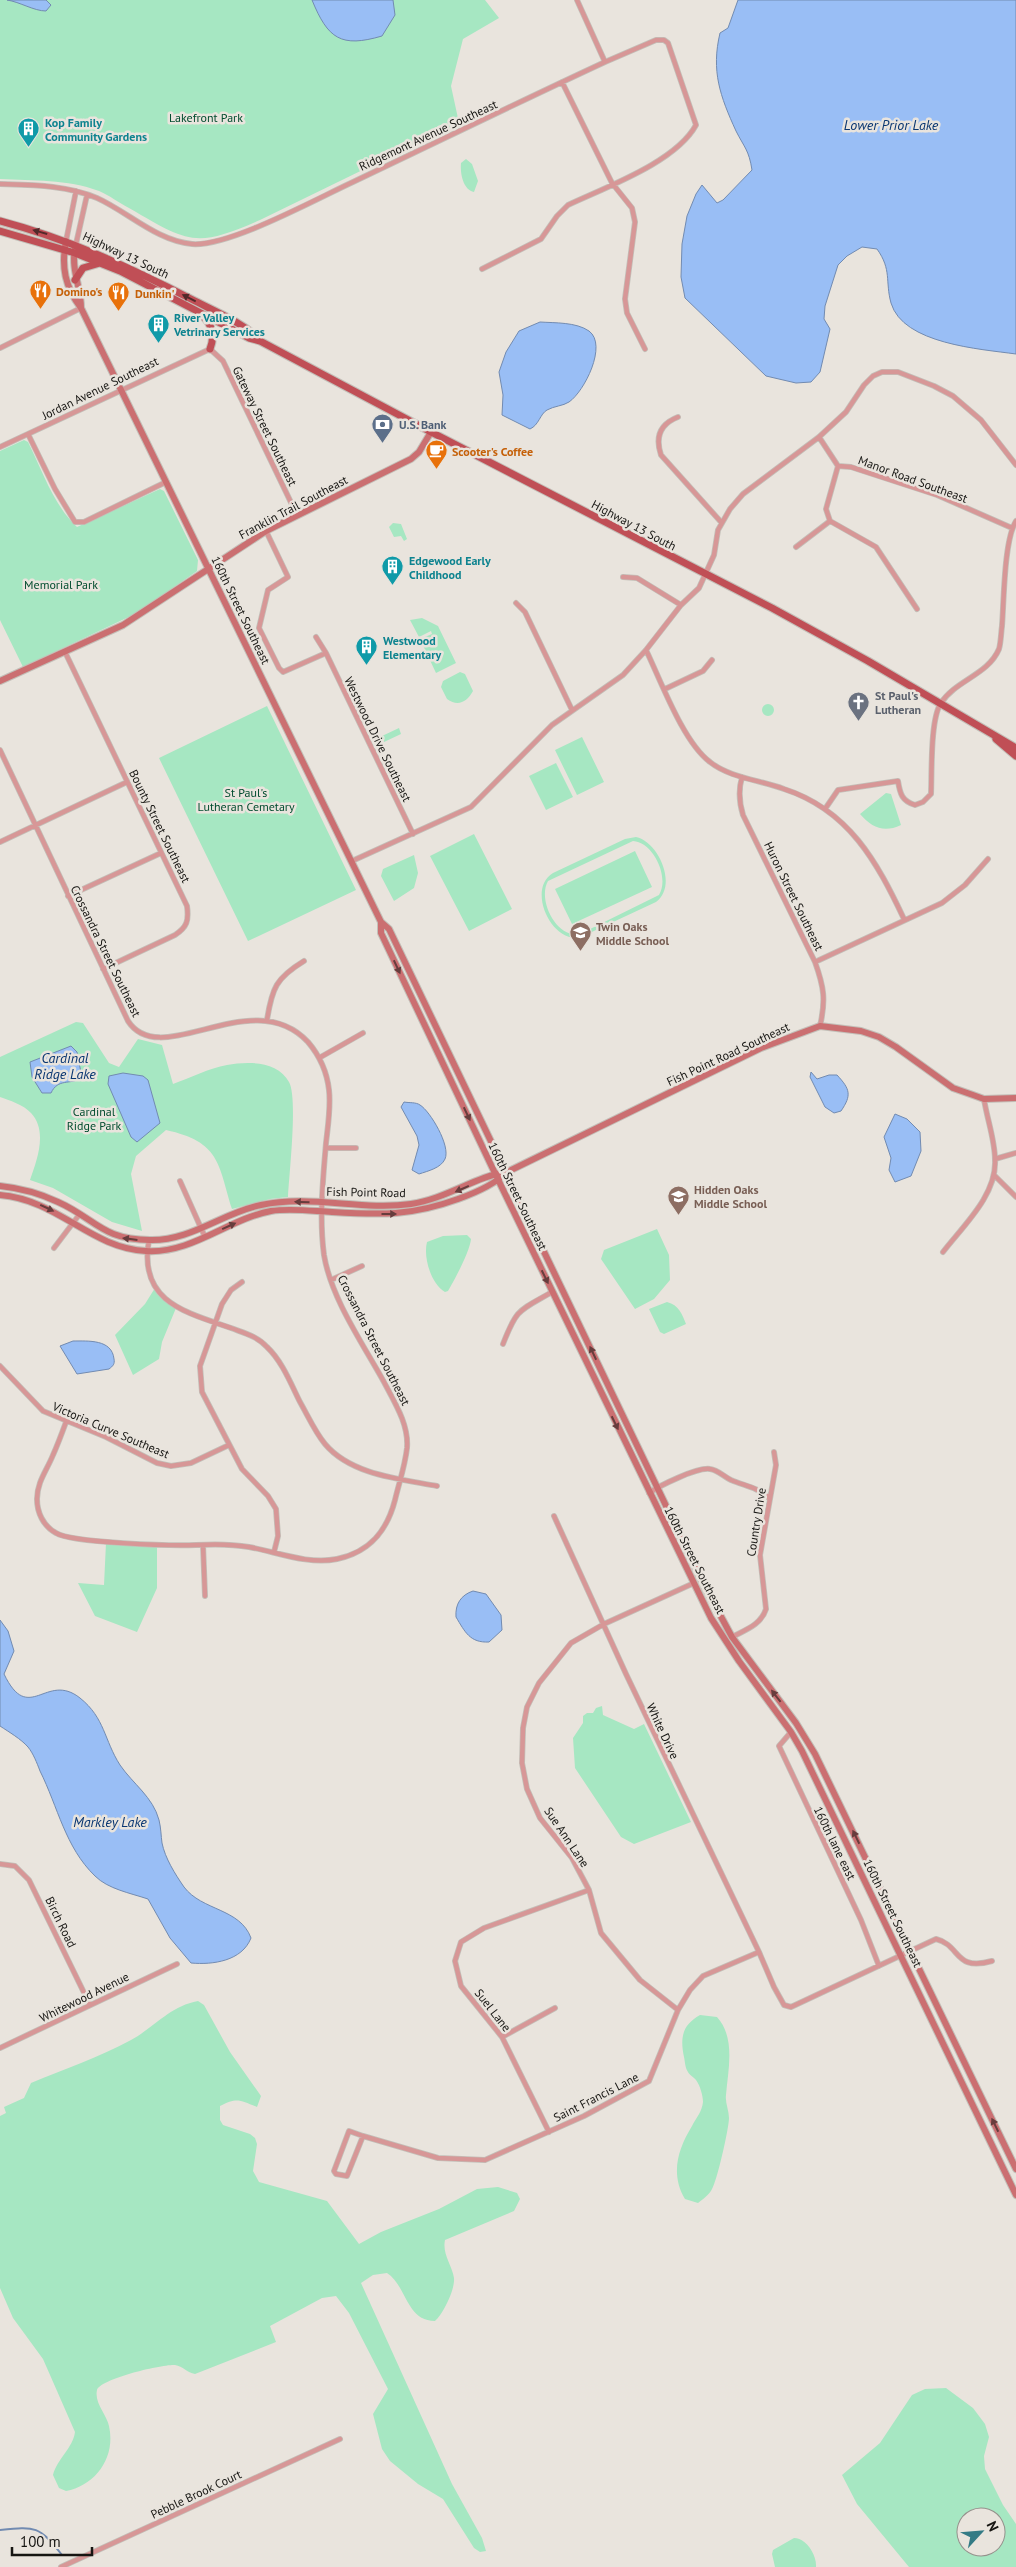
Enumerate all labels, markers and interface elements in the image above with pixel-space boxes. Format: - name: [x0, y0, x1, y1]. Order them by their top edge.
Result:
- street label: Ridgemont Avenue Southeast: [357, 96, 499, 174]
- park label: Lakefront Park: [169, 110, 243, 125]
- place label: Kop Family Community Gardens: [45, 115, 147, 144]
- water label: Lower Prior Lake: [844, 116, 939, 134]
- building icon: Kop Family Community Gardens: [17, 117, 41, 148]
- one-way arrow: [33, 228, 48, 236]
- street label: Highway 13 South: [80, 228, 172, 282]
- restaurant icon: Domino's: [28, 279, 52, 310]
- restaurant icon: Dunkin': [107, 281, 131, 312]
- place label: Domino's: [56, 284, 102, 299]
- place label: Dunkin': [135, 286, 174, 301]
- one-way arrow: [182, 294, 196, 302]
- place label: River Valley Vetrinary Services: [173, 310, 265, 339]
- building icon: River Valley Vetrinary Services: [146, 312, 170, 343]
- street label: Jordan Avenue Southeast: [38, 353, 161, 423]
- street label: Gateway Street Southeast: [229, 364, 301, 488]
- bank icon: U.S. Bank: [371, 412, 395, 443]
- place label: U.S. Bank: [399, 417, 447, 432]
- cafe icon: Scooter's Coffee: [424, 439, 448, 470]
- place label: Scooter's Coffee: [452, 444, 533, 459]
- street label: Manor Road Southeast: [856, 452, 970, 506]
- street label: Franklin Trail Southeast: [236, 472, 350, 542]
- street label: Highway 13 South: [589, 496, 679, 554]
- place label: Edgewood Early Childhood: [409, 553, 491, 582]
- street label: 160th Street Southeast: [208, 554, 274, 666]
- building icon: Edgewood Early Childhood: [381, 555, 405, 586]
- park label: Memorial Park: [24, 577, 98, 592]
- place label: Westwood Elementary: [383, 633, 442, 662]
- building icon: Westwood Elementary: [355, 635, 379, 666]
- street label: Westwood Drive Southeast: [341, 674, 415, 804]
- place label: St Paul's Lutheran: [875, 688, 921, 717]
- church icon: St Paul's Lutheran: [847, 690, 871, 721]
- street label: Bounty Street Southeast: [126, 767, 194, 885]
- park label: St Paul's Lutheran Cemetary: [197, 785, 295, 814]
- street label: Huron Street Southeast: [761, 839, 827, 953]
- street label: Crossandra Street Southeast: [68, 883, 144, 1019]
- place label: Twin Oaks Middle School: [596, 919, 669, 948]
- school or university icon: Twin Oaks Middle School: [568, 921, 592, 952]
- one-way arrow: [393, 960, 402, 975]
- street label: Fish Point Road Southeast: [664, 1019, 792, 1089]
- water label: Cardinal Ridge Lake: [34, 1049, 96, 1083]
- park label: Cardinal Ridge Park: [67, 1104, 122, 1133]
- one-way arrow: [463, 1107, 471, 1122]
- street label: 160th Street Southeast: [485, 1140, 551, 1252]
- place label: Hidden Oaks Middle School: [694, 1182, 767, 1211]
- street label: Fish Point Road: [326, 1184, 406, 1200]
- school or university icon: Hidden Oaks Middle School: [666, 1184, 690, 1215]
- one-way arrow: [455, 1185, 469, 1193]
- one-way arrow: [294, 1197, 310, 1205]
- one-way arrow: [40, 1204, 54, 1212]
- one-way arrow: [381, 1211, 397, 1219]
- one-way arrow: [222, 1221, 236, 1229]
- one-way arrow: [121, 1235, 137, 1243]
- one-way arrow: [541, 1270, 549, 1284]
- street label: Crossandra Street Southeast: [335, 1272, 413, 1408]
- one-way arrow: [589, 1346, 597, 1360]
- street label: Victoria Curve Southeast: [49, 1398, 172, 1461]
- one-way arrow: [611, 1416, 619, 1430]
- street label: Country Drive: [743, 1487, 769, 1557]
- street label: 160th Street Southeast: [661, 1504, 729, 1616]
- one-way arrow: [771, 1689, 781, 1703]
- street label: White Drive: [644, 1701, 682, 1761]
- street label: Sue Ann Lane: [541, 1804, 593, 1870]
- street label: 160th lane east: [811, 1804, 859, 1882]
- water label: Markley Lake: [73, 1813, 147, 1831]
- one-way arrow: [852, 1830, 860, 1844]
- street label: 160th Street Southeast: [860, 1857, 926, 1969]
- street label: Birch Road: [42, 1894, 80, 1950]
- street label: Whitewood Avenue: [37, 1969, 131, 2025]
- street label: Suel Lane: [472, 1986, 514, 2034]
- street label: Saint Francis Lane: [551, 2069, 641, 2125]
- one-way arrow: [991, 2118, 999, 2132]
- street label: Pebble Brook Court: [148, 2466, 244, 2522]
- north arrow: [956, 2507, 1006, 2557]
- text: N: [983, 2518, 1003, 2534]
- scale bar: [12, 2524, 92, 2556]
- text: 100 m: [20, 2532, 61, 2551]

